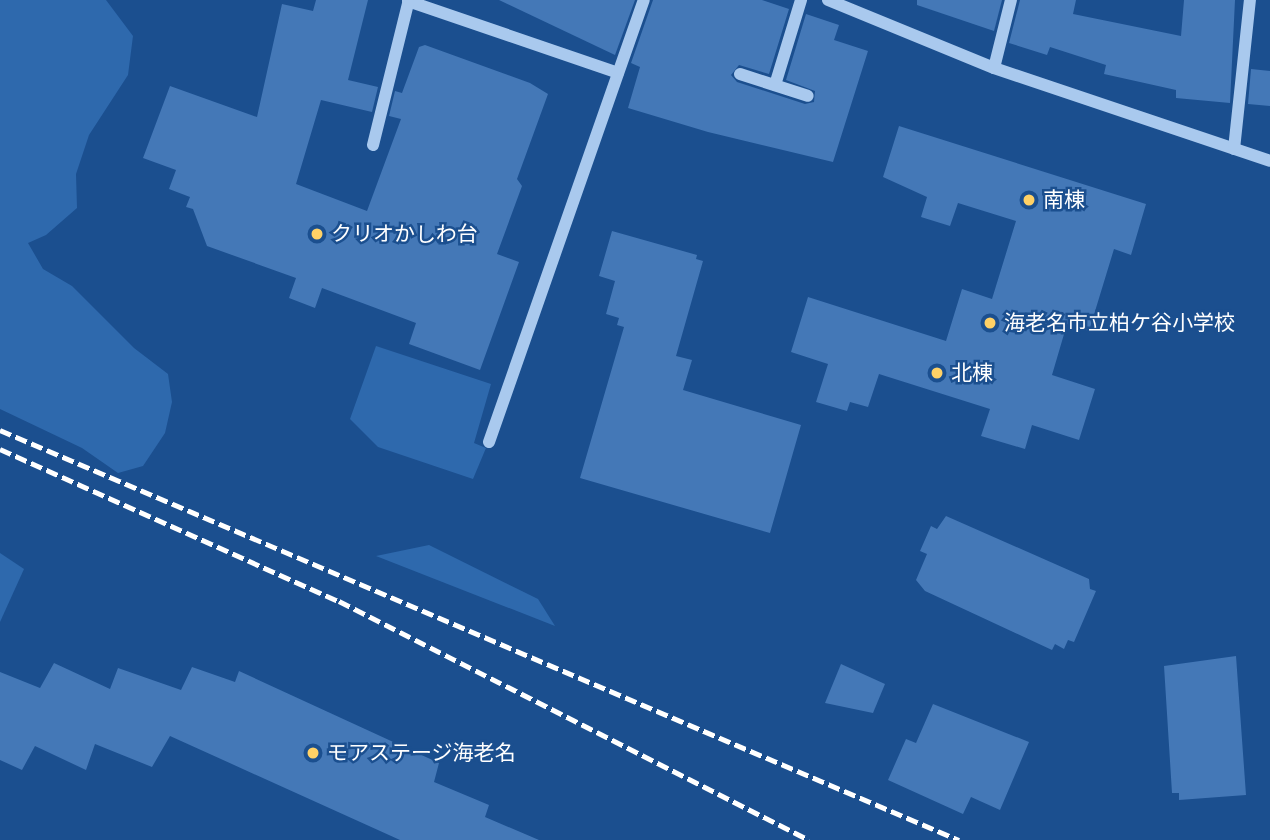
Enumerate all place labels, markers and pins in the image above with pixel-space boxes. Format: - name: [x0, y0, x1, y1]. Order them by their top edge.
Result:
- place label: 南棟: [1043, 187, 1085, 213]
- marker: 南棟: [1021, 192, 1037, 208]
- place label: クリオかしわ台: [331, 221, 478, 247]
- marker: クリオかしわ台: [309, 226, 325, 242]
- place label: 海老名市立柏ケ谷小学校: [1004, 310, 1235, 336]
- marker: 海老名市立柏ケ谷小学校: [982, 315, 998, 331]
- place label: 北棟: [951, 360, 993, 386]
- marker: 北棟: [929, 365, 945, 381]
- place label: モアステージ海老名: [327, 740, 516, 766]
- marker: モアステージ海老名: [305, 745, 321, 761]

